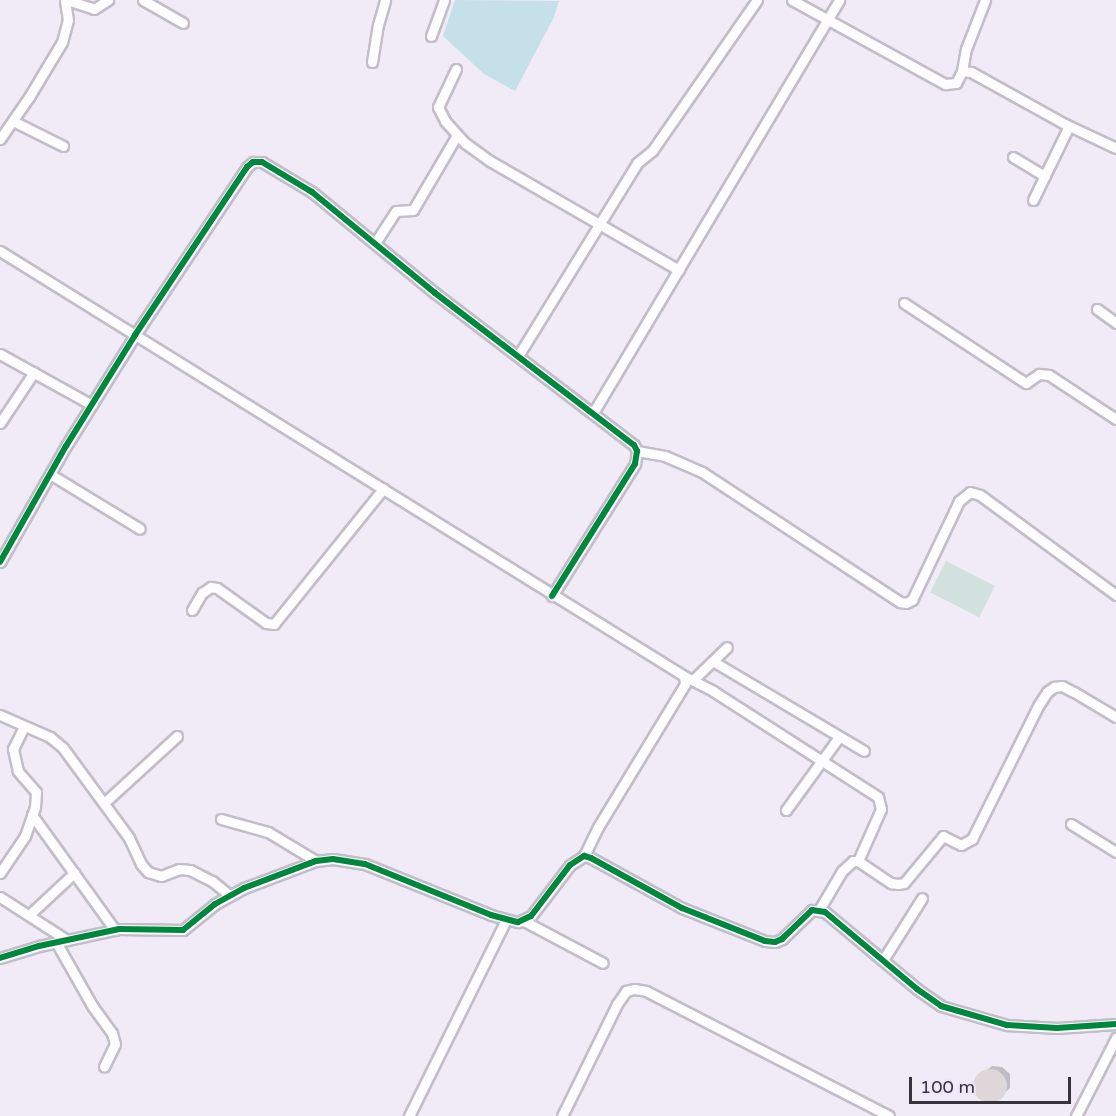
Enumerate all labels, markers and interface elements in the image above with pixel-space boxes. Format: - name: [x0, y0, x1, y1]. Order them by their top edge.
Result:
- scale bar: [912, 1065, 1074, 1103]
- text: 100 m: [920, 1076, 975, 1098]

